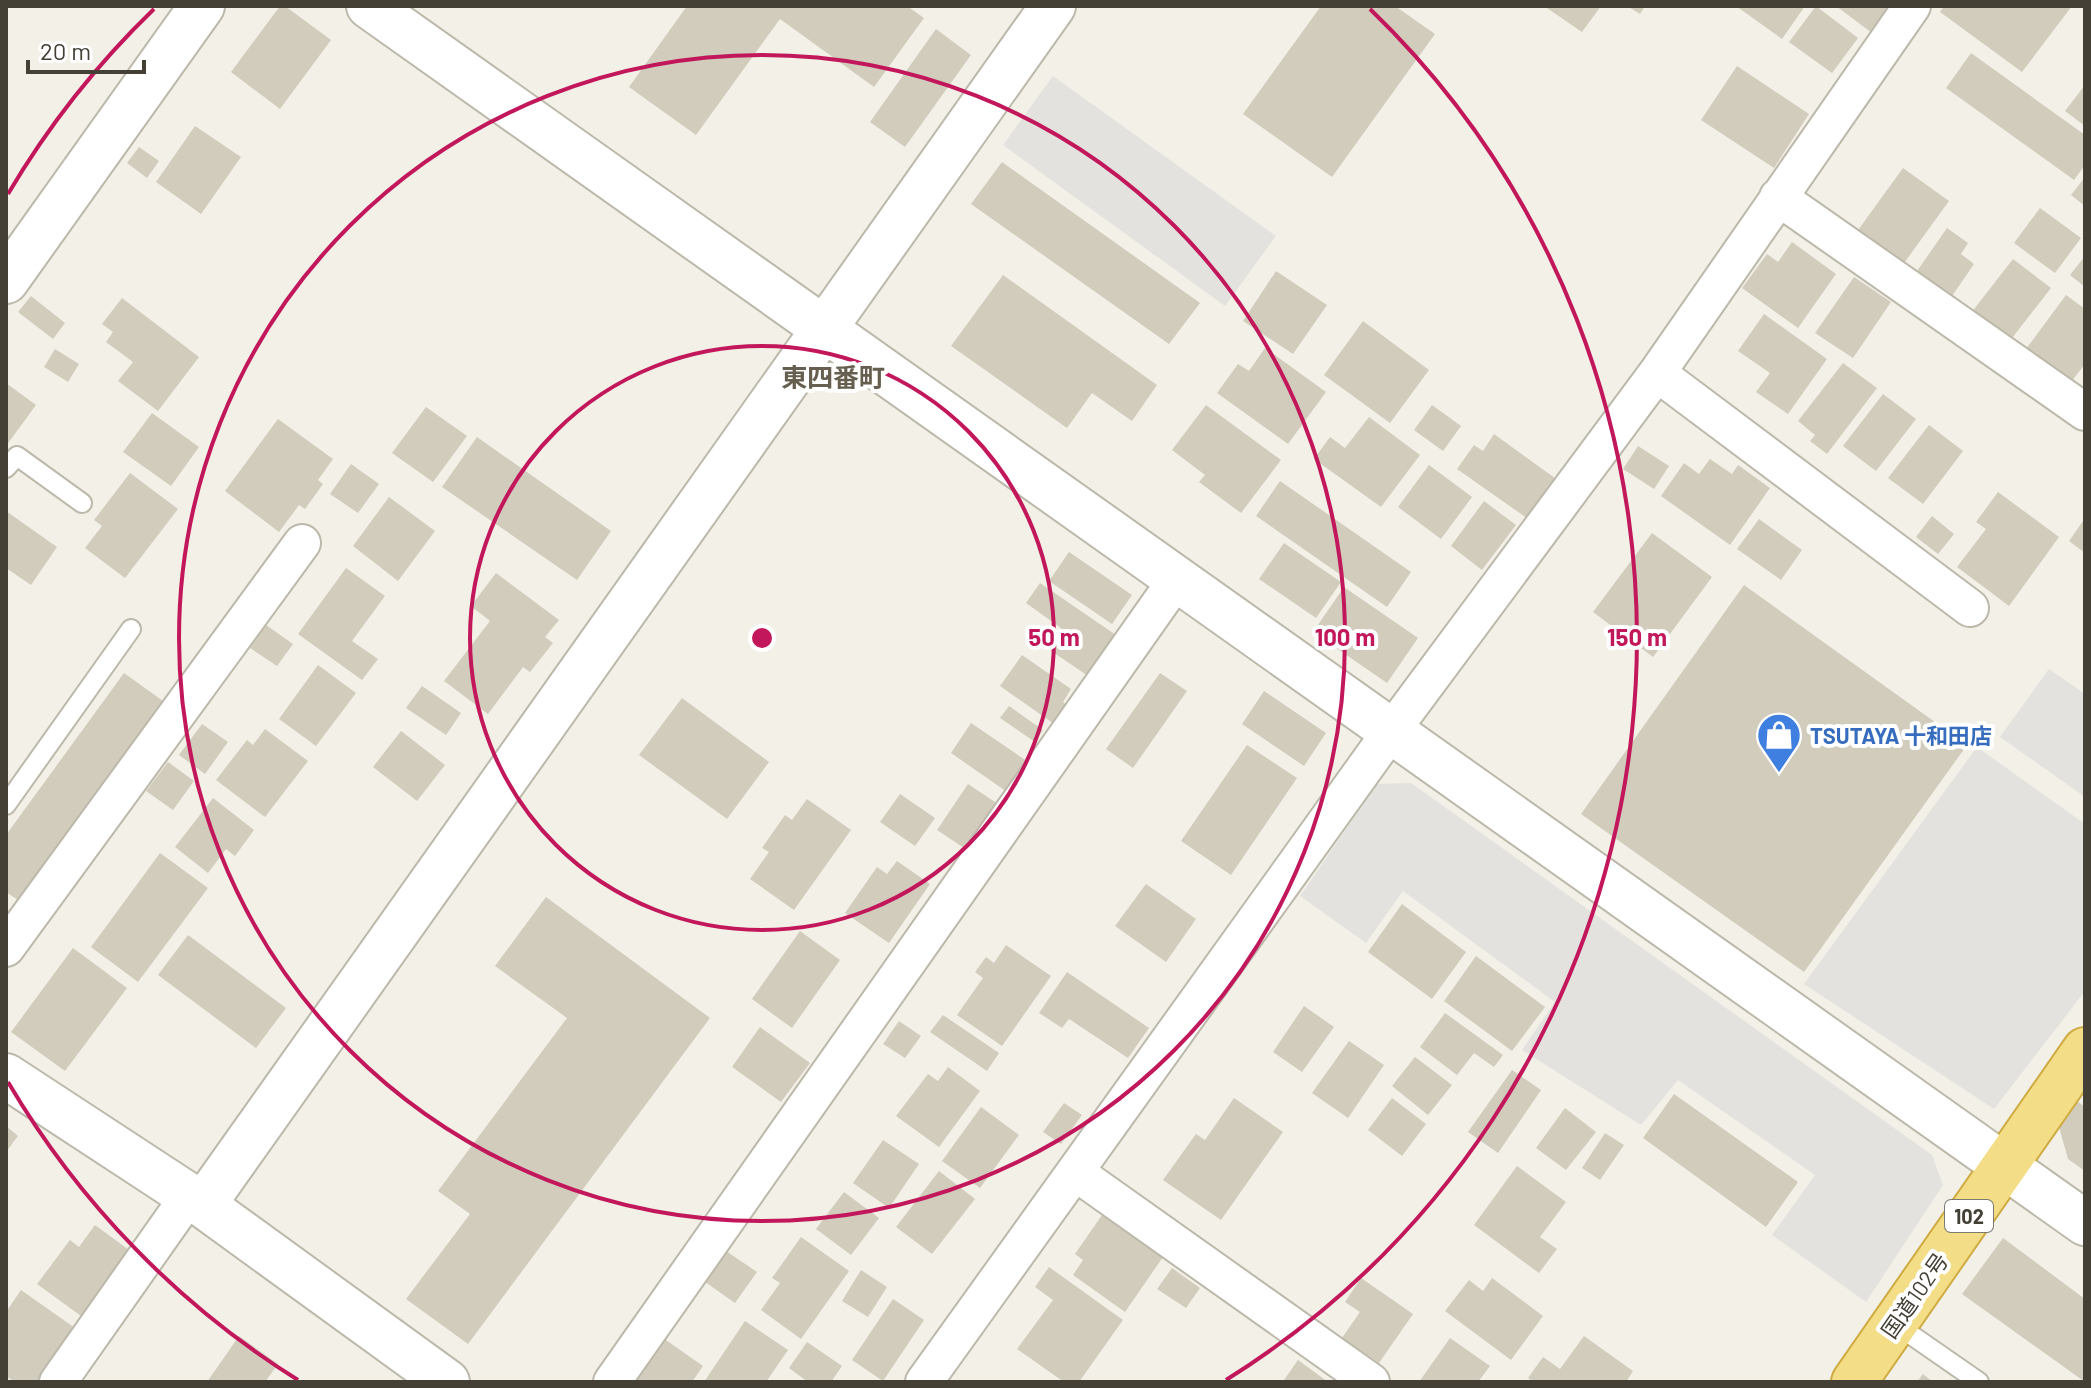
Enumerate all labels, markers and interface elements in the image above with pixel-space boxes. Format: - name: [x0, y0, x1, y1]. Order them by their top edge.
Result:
- scale bar: [28, 24, 144, 74]
- text: 20 m: [40, 36, 91, 65]
- district label: 東四番町: [781, 361, 885, 392]
- text: 50 m: [1028, 622, 1080, 651]
- text: 100 m: [1315, 622, 1375, 651]
- text: 150 m: [1607, 622, 1667, 651]
- centre of rings: [748, 624, 776, 652]
- shop icon: TSUTAYA 十和田店: [1755, 711, 1803, 774]
- place label: TSUTAYA 十和田店: [1810, 722, 1992, 748]
- road number: 102: [1945, 1200, 1993, 1232]
- street label: 国道102号: [1875, 1247, 1953, 1343]

